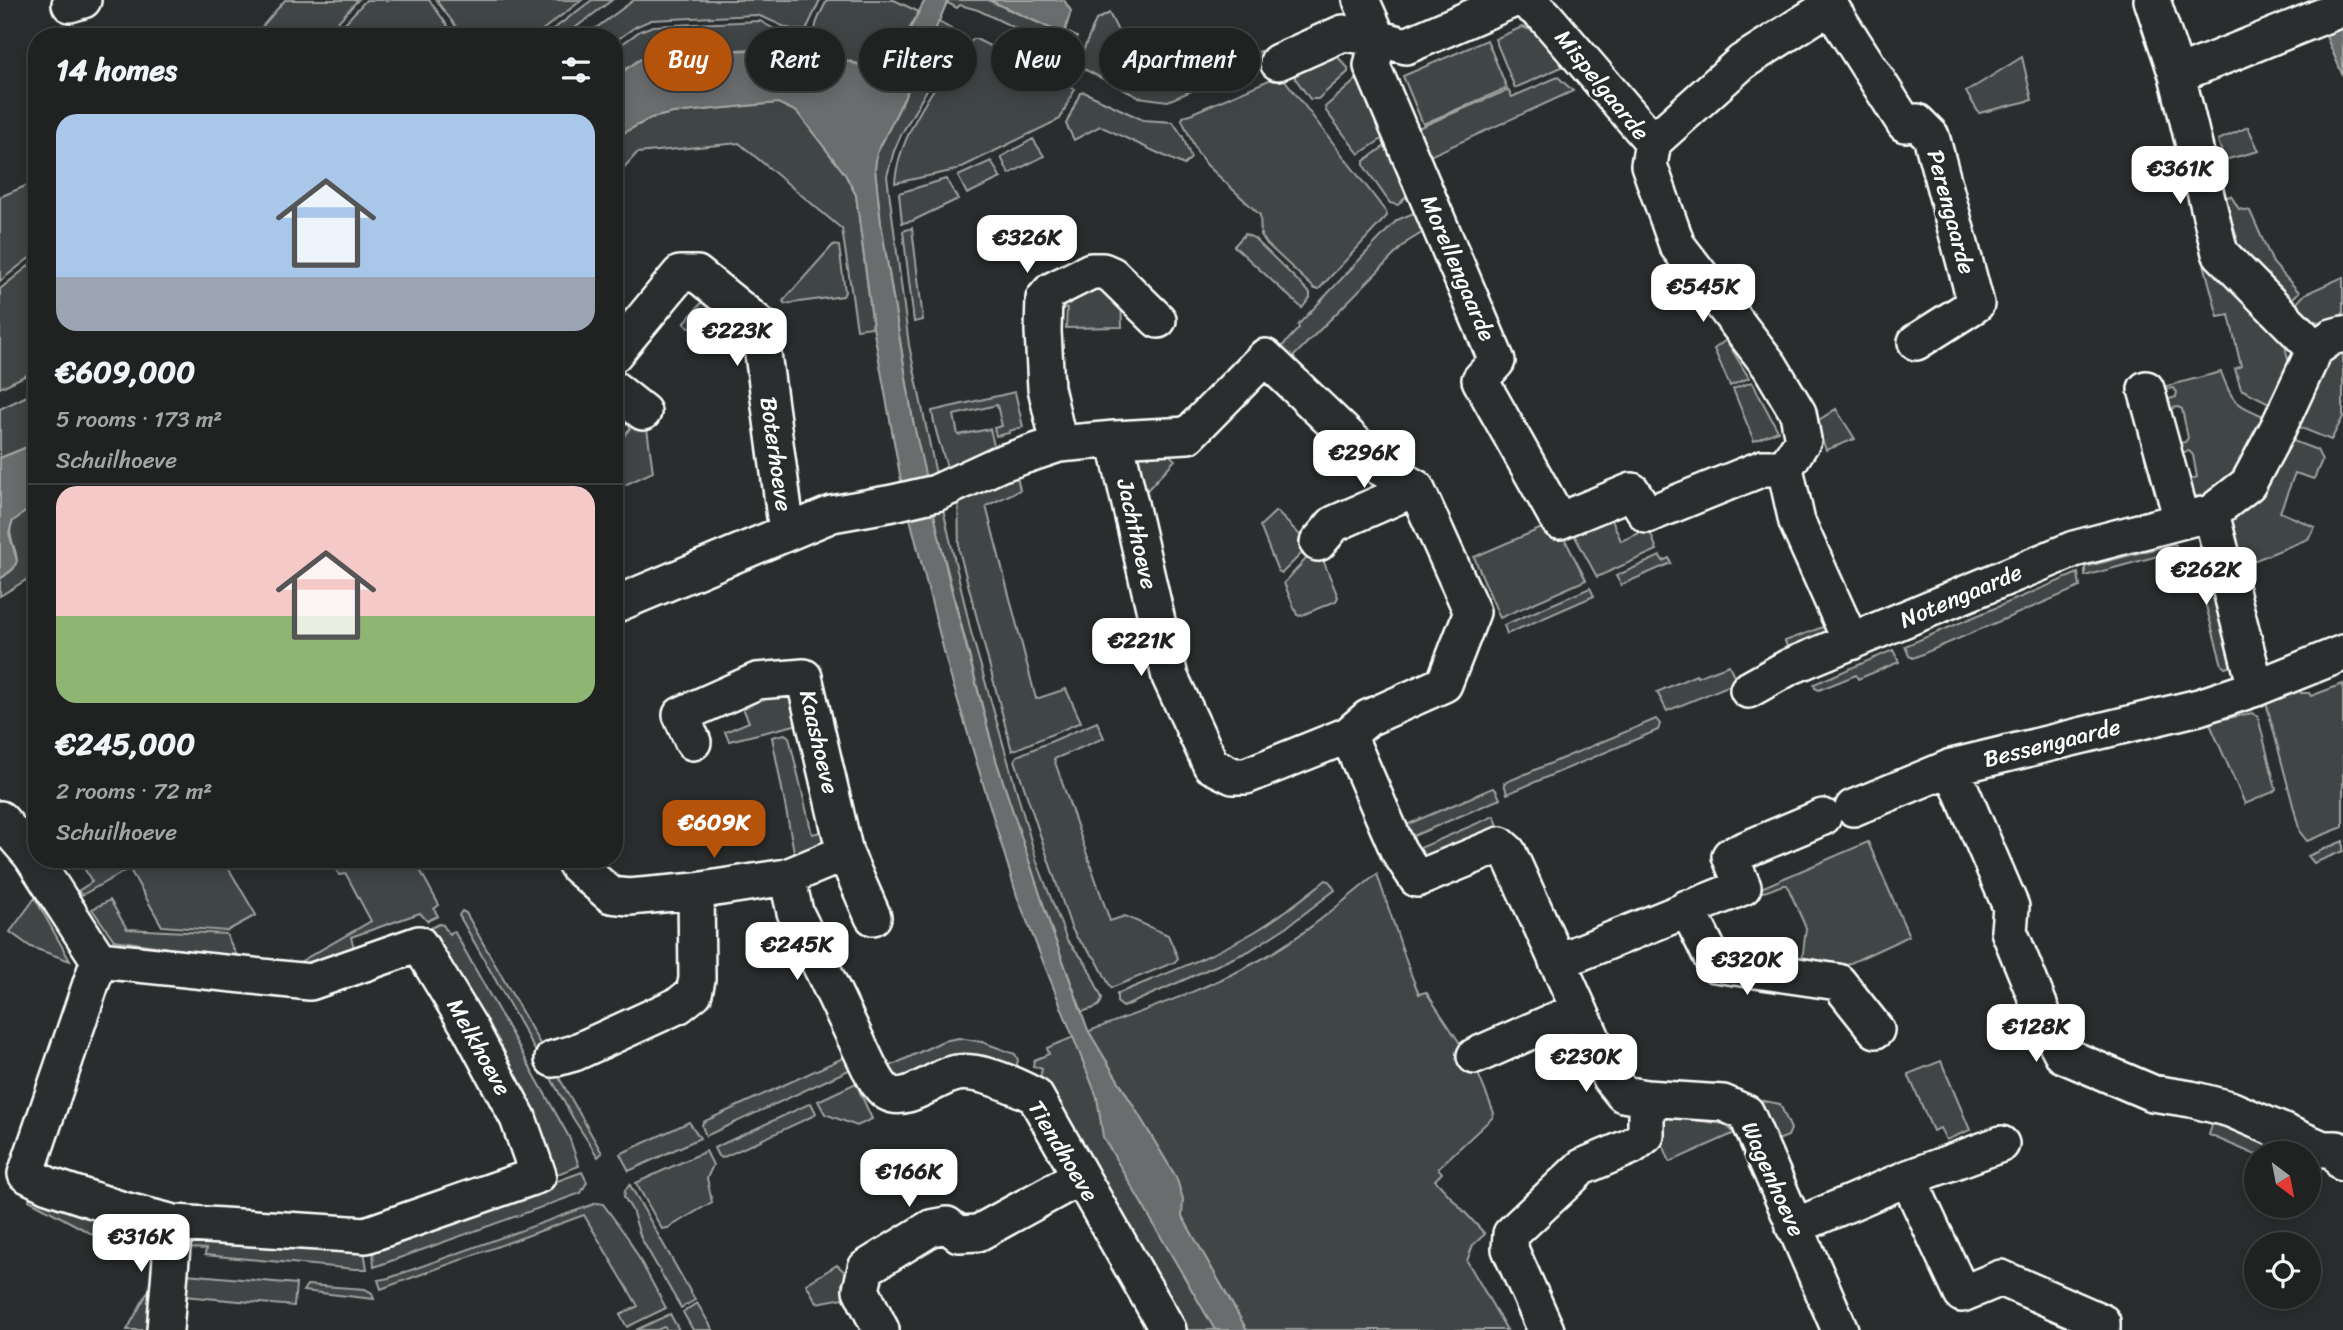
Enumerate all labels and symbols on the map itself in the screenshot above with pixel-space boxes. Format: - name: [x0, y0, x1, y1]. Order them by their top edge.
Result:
- street label: Mispelgaarde: [1544, 20, 1660, 150]
- street label: Perengaarde: [1915, 145, 1987, 279]
- pin: €361K: [2131, 146, 2229, 206]
- street label: Morellengaarde: [1409, 188, 1507, 348]
- pin: €326K: [978, 216, 1076, 275]
- pin: €545K: [1654, 264, 1752, 324]
- pin: €223K: [688, 308, 786, 368]
- street label: Boterhoeve: [748, 394, 804, 514]
- pin: €296K: [1315, 430, 1413, 490]
- street label: Jachthoeve: [1104, 474, 1170, 594]
- pin: €262K: [2157, 548, 2255, 607]
- street label: Notengaarde: [1893, 552, 2029, 640]
- pin: €221K: [1092, 618, 1190, 678]
- street label: Kaashoeve: [787, 686, 851, 798]
- street label: Bessengaarde: [1979, 706, 2125, 780]
- pin: €609K: [665, 800, 763, 860]
- pin: €245K: [748, 922, 846, 982]
- pin: €320K: [1698, 937, 1796, 997]
- street label: Melkhoeve: [435, 990, 523, 1104]
- pin: €128K: [1987, 1004, 2085, 1064]
- pin: €230K: [1537, 1034, 1635, 1094]
- street label: Tiendhoeve: [1016, 1092, 1110, 1210]
- street label: Wagenhoeve: [1729, 1115, 1817, 1244]
- north arrow: [2244, 1141, 2320, 1218]
- pin: €166K: [860, 1150, 958, 1209]
- pin: €316K: [92, 1214, 190, 1274]

